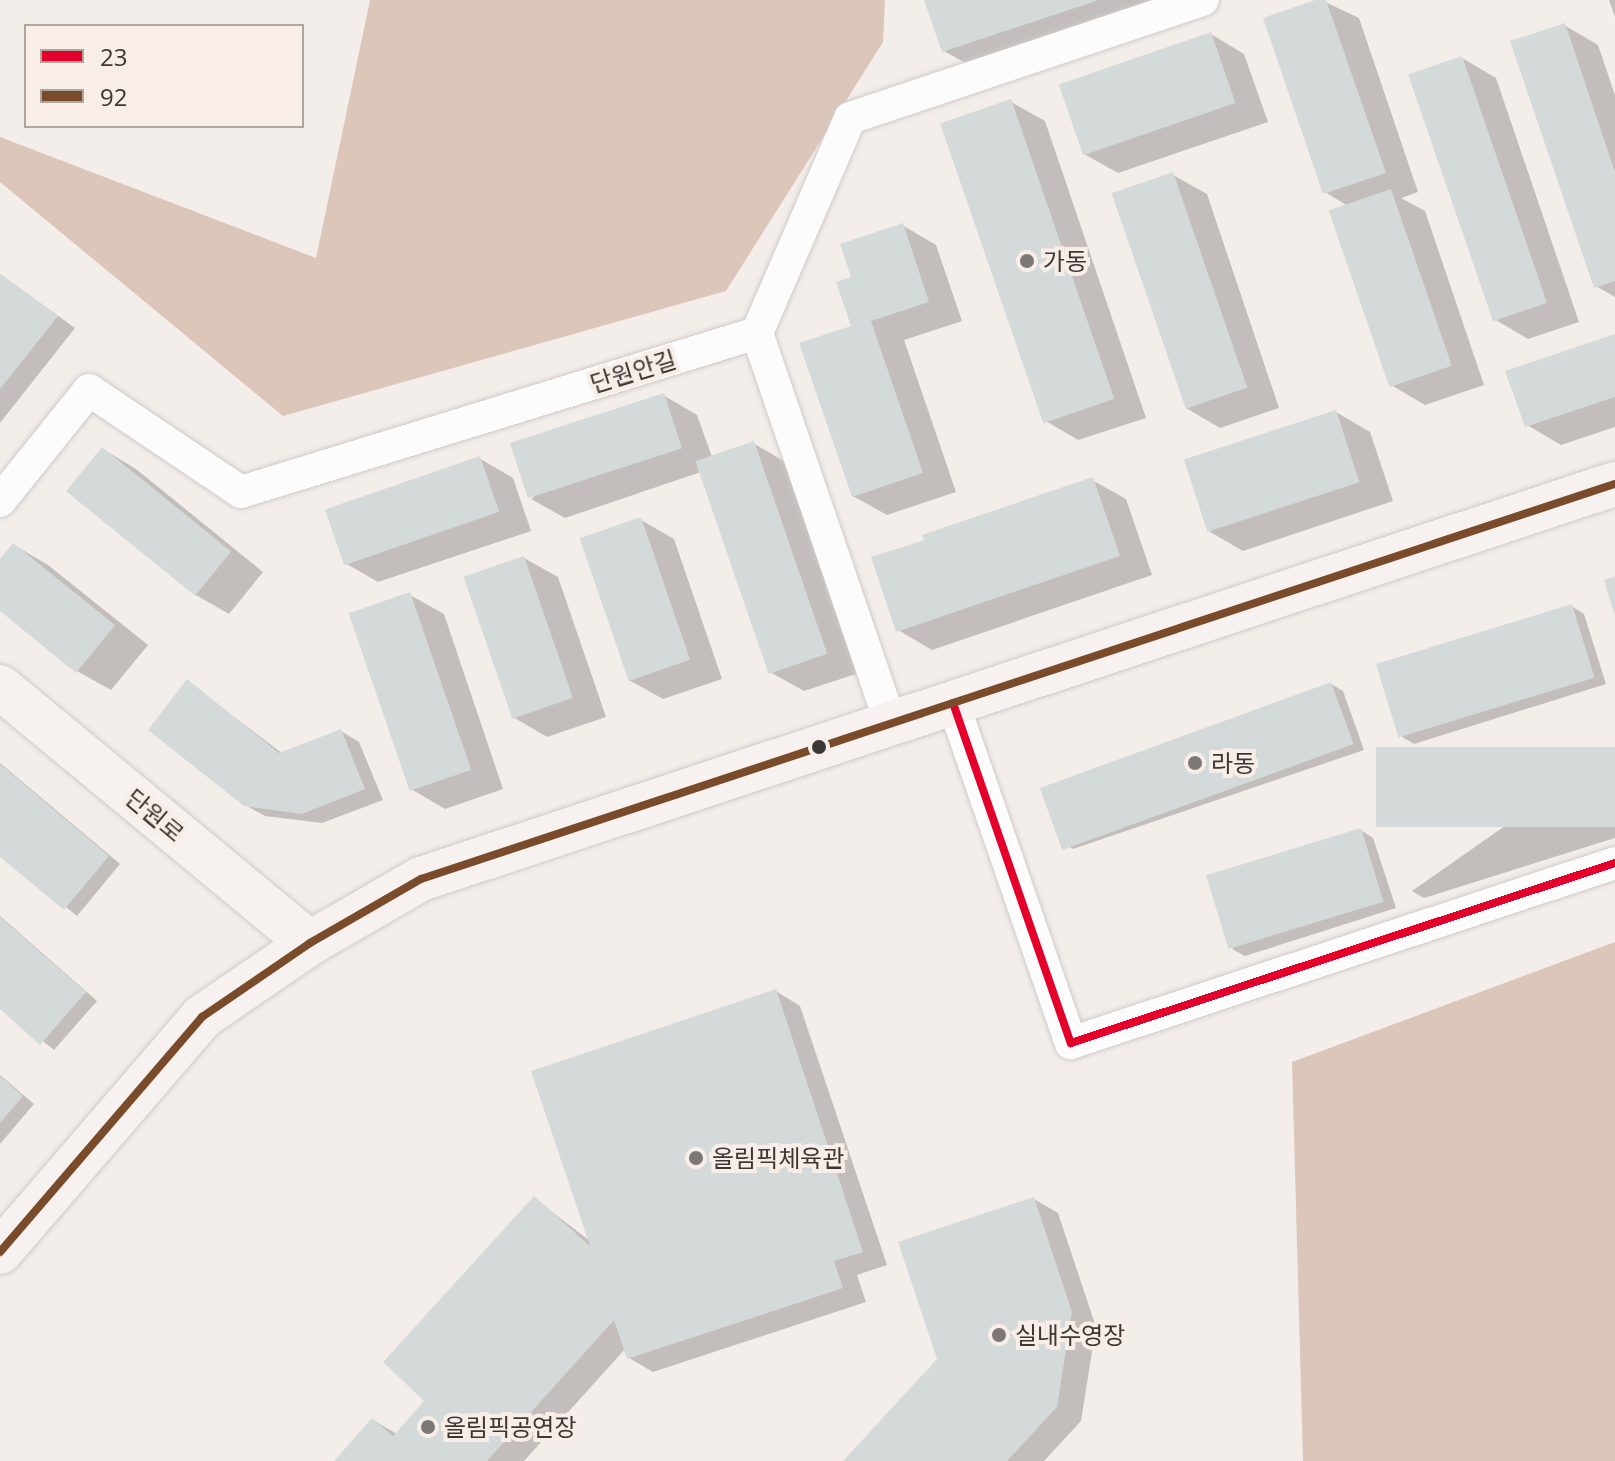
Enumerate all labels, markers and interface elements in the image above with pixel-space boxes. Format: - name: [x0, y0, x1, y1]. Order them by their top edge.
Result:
- legend: [24, 24, 304, 128]
- text: 23: [100, 40, 127, 73]
- text: 92: [100, 80, 127, 113]
- place label: 가동: [1043, 247, 1087, 275]
- marker: 가동: [1018, 252, 1036, 270]
- street label: 단원안길: [587, 344, 679, 398]
- unlabelled marker: [811, 739, 827, 755]
- place label: 라동: [1211, 749, 1255, 777]
- marker: 라동: [1186, 754, 1204, 772]
- street label: 단원로: [120, 783, 190, 847]
- place label: 올림픽체육관: [712, 1144, 844, 1172]
- marker: 올림픽체육관: [687, 1149, 705, 1167]
- place label: 실내수영장: [1015, 1321, 1125, 1349]
- marker: 실내수영장: [990, 1326, 1008, 1344]
- place label: 올림픽공연장: [444, 1413, 576, 1441]
- marker: 올림픽공연장: [419, 1418, 437, 1436]

